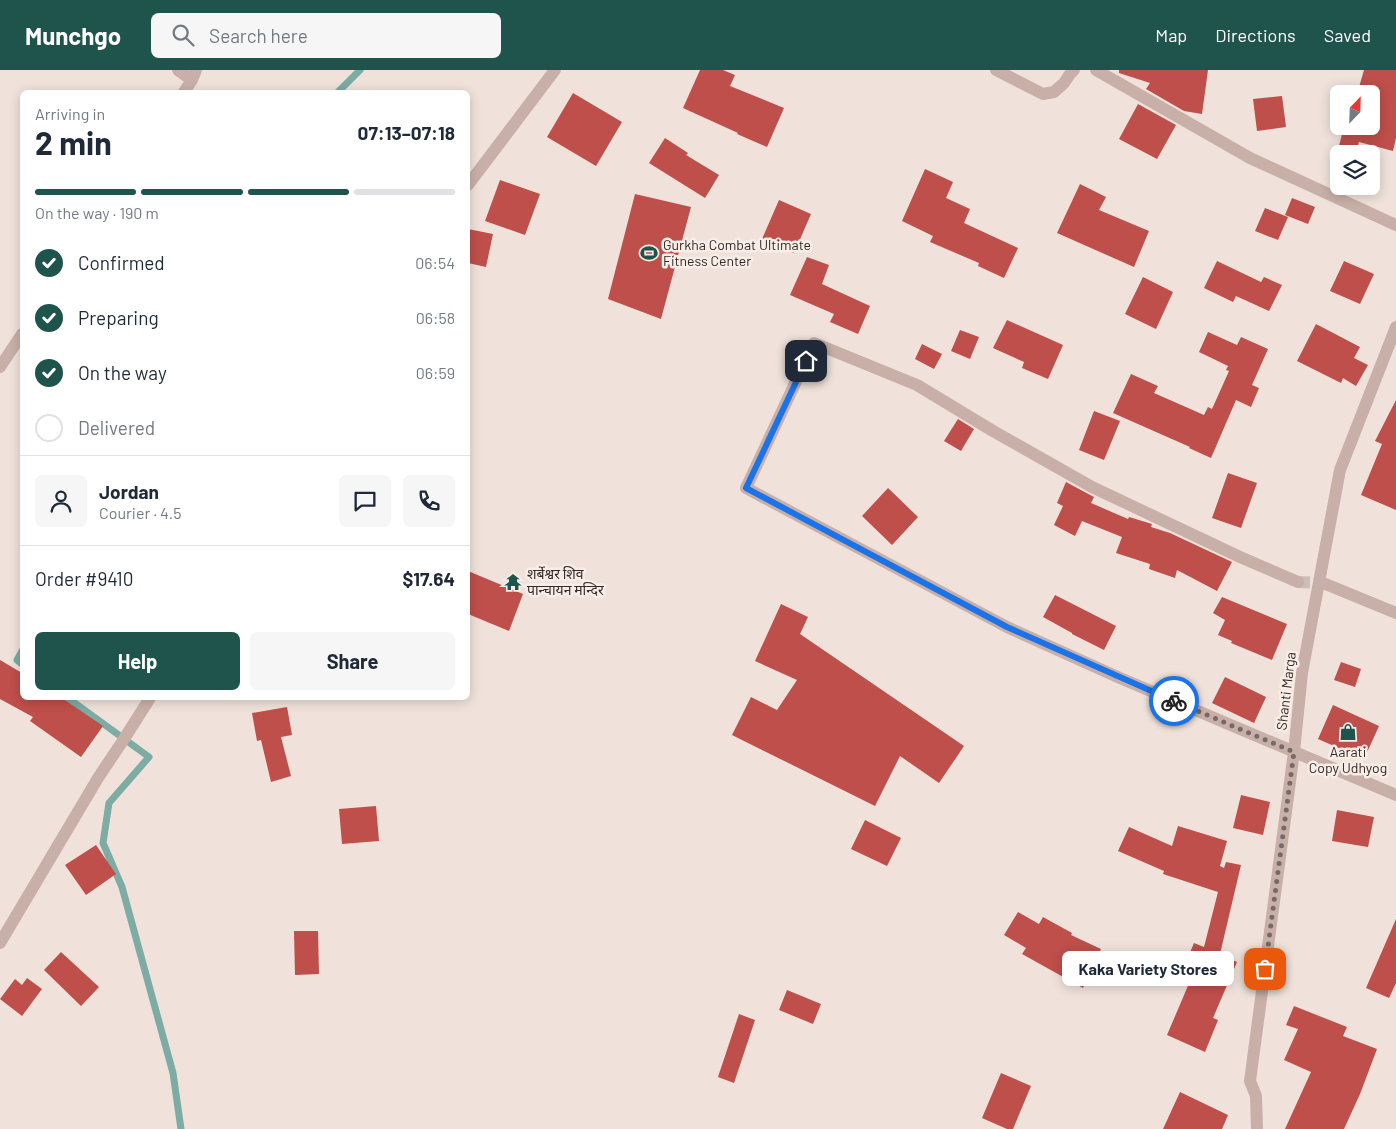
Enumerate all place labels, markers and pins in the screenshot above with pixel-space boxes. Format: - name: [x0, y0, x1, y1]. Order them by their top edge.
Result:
- place label: Gurkha Combat Ultimate Fitness Center: [663, 236, 811, 269]
- sports icon: Gurkha Combat Ultimate Fitness Center: [639, 243, 659, 263]
- pin: [785, 340, 827, 382]
- place label: शर्बेश्वर शिव पान्चायन मन्दिर: [527, 565, 604, 598]
- temple icon: शर्बेश्वर शिव पान्चायन मन्दिर: [503, 572, 523, 592]
- shop icon: Aarati Copy Udhyog: [1338, 722, 1358, 742]
- place label: Aarati Copy Udhyog: [1309, 743, 1387, 776]
- pin: [1244, 948, 1286, 990]
- callout: Kaka Variety Stores: [1062, 952, 1235, 986]

